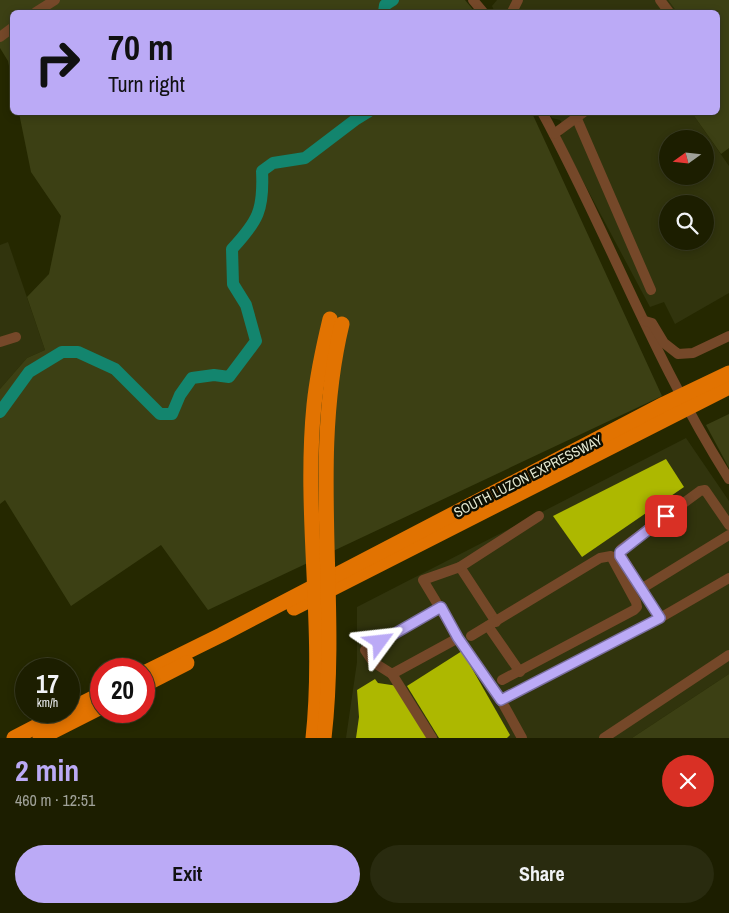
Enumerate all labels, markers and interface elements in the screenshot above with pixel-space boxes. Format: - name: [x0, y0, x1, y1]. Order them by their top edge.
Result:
- text: 70 m: [108, 24, 173, 71]
- icon: right: [25, 30, 90, 95]
- text: Turn right: [108, 69, 185, 99]
- north arrow: [659, 130, 714, 185]
- map controls: [659, 130, 714, 250]
- button: search: [659, 195, 714, 250]
- street label: SOUTH LUZON EXPRESSWAY: [451, 430, 606, 521]
- pin: [645, 495, 687, 537]
- icon: arrive: [652, 502, 680, 530]
- position arrow: [353, 615, 405, 667]
- speed limit sign: 20: [90, 658, 155, 723]
- text: 17: [36, 667, 59, 701]
- text: km/h: [37, 695, 58, 711]
- text: 2 min: [15, 750, 79, 790]
- button: close: [662, 755, 714, 807]
- text: 460 m · 12:51: [15, 789, 95, 811]
- button: Exit: [15, 845, 360, 903]
- button: Share: [370, 845, 714, 903]

